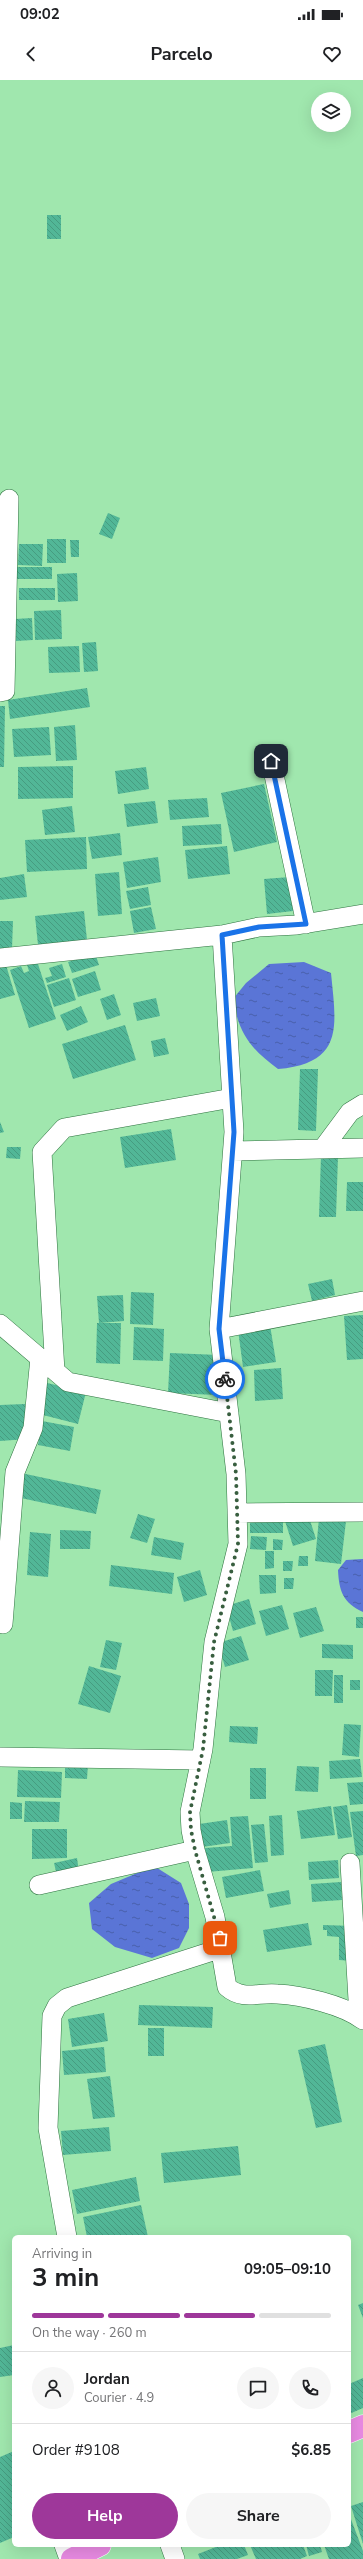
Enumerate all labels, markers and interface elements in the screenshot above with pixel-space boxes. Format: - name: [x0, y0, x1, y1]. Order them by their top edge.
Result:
- text: 09:02: [20, 4, 60, 24]
- text: Parcelo: [150, 42, 213, 66]
- icon: back: [20, 43, 42, 65]
- icon: heart: [321, 43, 343, 65]
- map controls: [311, 92, 351, 132]
- button: layers: [311, 92, 351, 132]
- pin: [254, 744, 288, 778]
- icon: home: [260, 750, 282, 772]
- courier: [205, 1359, 245, 1399]
- icon: bike: [214, 1368, 236, 1390]
- pin: [203, 1921, 237, 1955]
- icon: bag: [209, 1927, 231, 1949]
- text: Arriving in: [32, 2245, 92, 2263]
- text: 09:05–09:10: [244, 2259, 331, 2279]
- text: 3 min: [32, 2260, 99, 2295]
- text: On the way · 260 m: [32, 2324, 147, 2342]
- button: person: [32, 2367, 74, 2409]
- button: chat: [237, 2367, 279, 2409]
- button: phone: [289, 2367, 331, 2409]
- text: Jordan: [84, 2369, 130, 2389]
- text: Courier · 4.9: [84, 2389, 154, 2407]
- text: Order #9108: [32, 2440, 120, 2460]
- text: $6.85: [291, 2440, 331, 2460]
- button: Help: [32, 2493, 178, 2539]
- button: Share: [186, 2493, 331, 2539]

